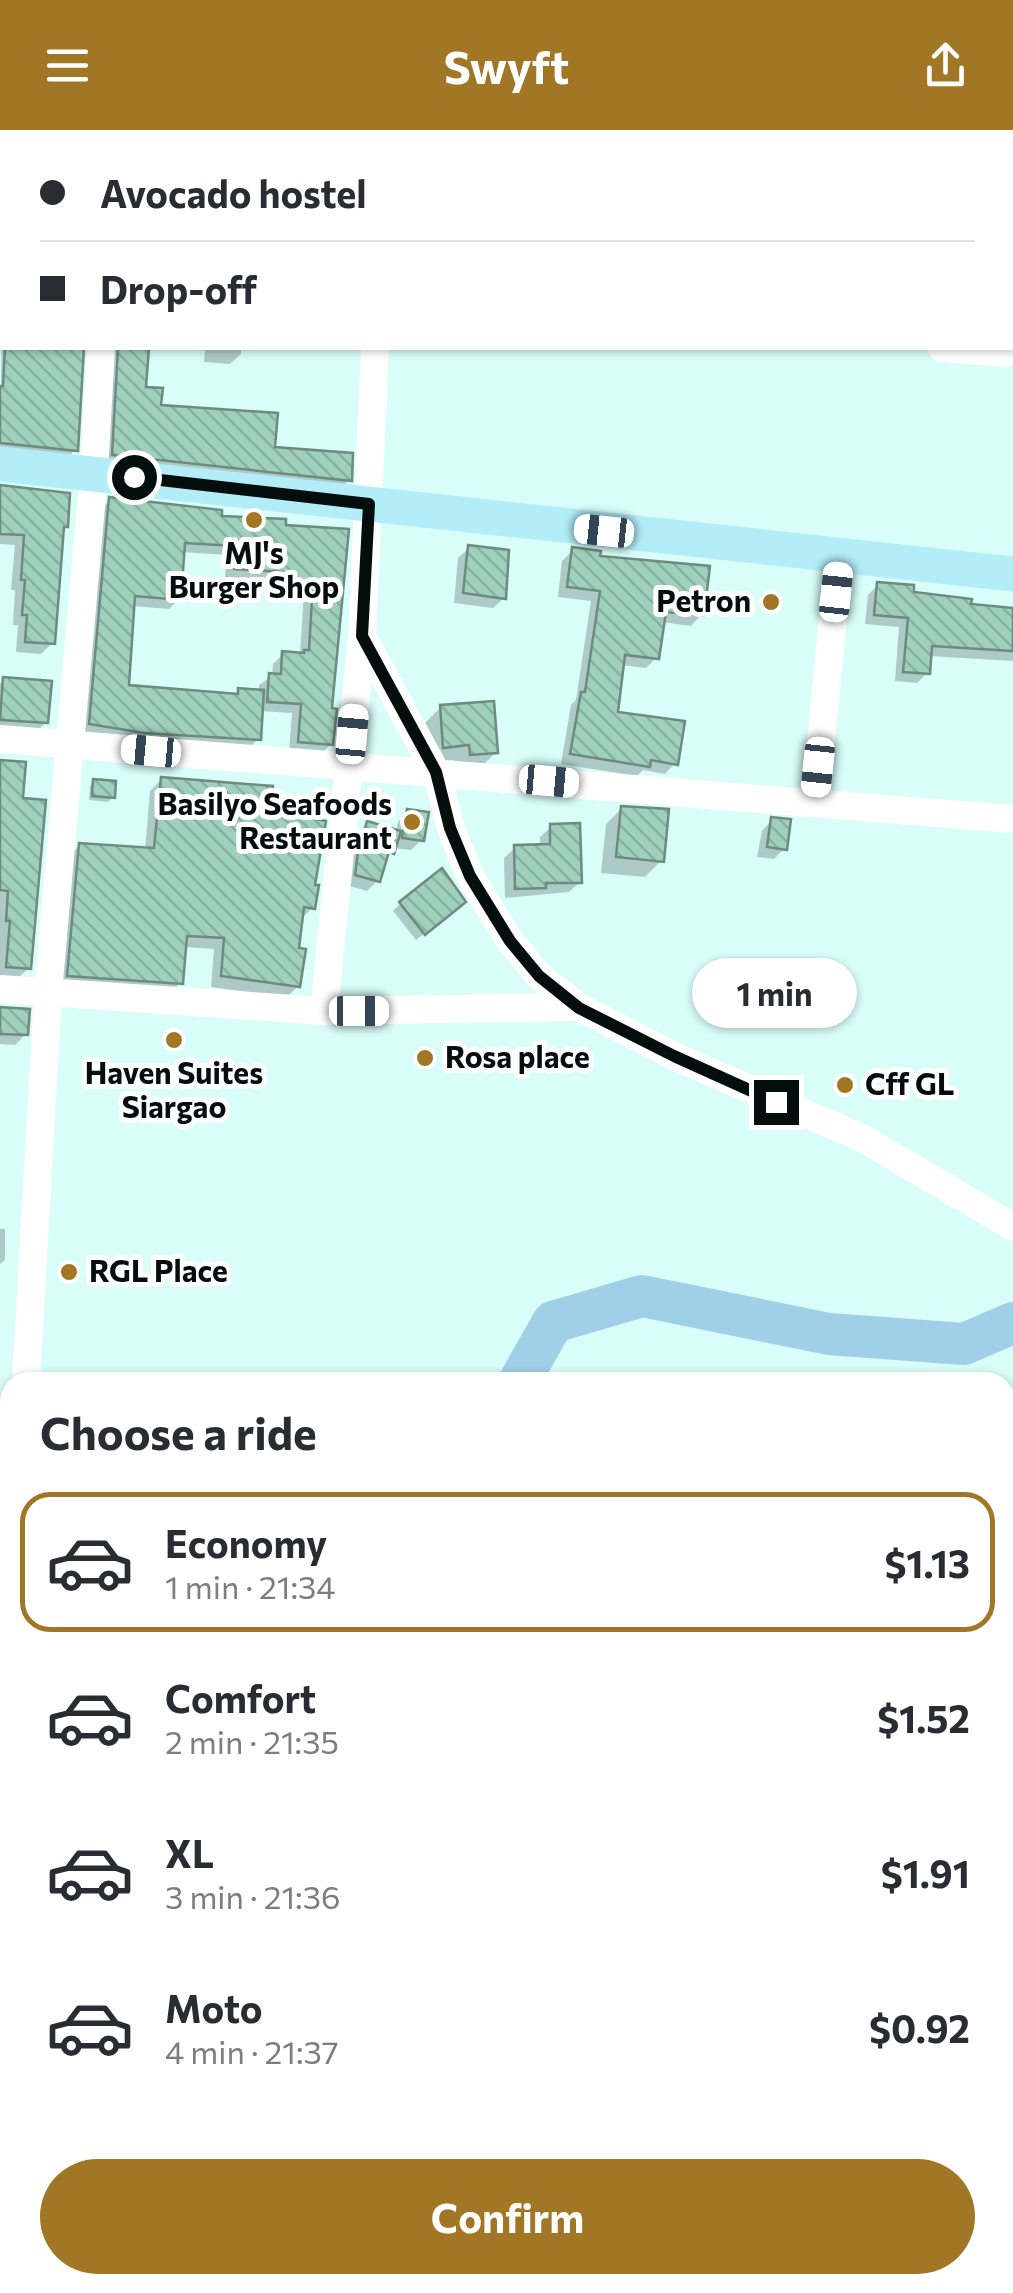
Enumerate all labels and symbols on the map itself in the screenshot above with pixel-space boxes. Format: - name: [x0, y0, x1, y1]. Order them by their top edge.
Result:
- route start: [112, 455, 157, 500]
- marker: MJ's Burger Shop: [243, 509, 265, 531]
- car: [573, 513, 635, 549]
- place label: MJ's Burger Shop: [169, 533, 339, 604]
- car: [818, 561, 854, 623]
- place label: Petron: [656, 581, 751, 618]
- marker: Petron: [760, 591, 782, 613]
- car: [334, 703, 370, 765]
- car: [120, 733, 182, 769]
- car: [800, 736, 836, 798]
- car: [518, 763, 580, 799]
- place label: Basilyo Seafoods Restaurant: [158, 784, 392, 855]
- marker: Basilyo Seafoods Restaurant: [401, 811, 423, 833]
- callout: 1 min: [694, 957, 858, 1027]
- car: [329, 996, 389, 1026]
- marker: Haven Suites Siargao: [163, 1029, 185, 1051]
- place label: Rosa place: [445, 1037, 590, 1074]
- marker: Rosa place: [414, 1047, 436, 1069]
- place label: Haven Suites Siargao: [85, 1053, 263, 1124]
- place label: Cff GL: [865, 1064, 954, 1101]
- marker: Cff GL: [834, 1074, 856, 1096]
- route end: [754, 1080, 799, 1125]
- place label: RGL Place: [89, 1251, 228, 1288]
- marker: RGL Place: [58, 1261, 80, 1283]

